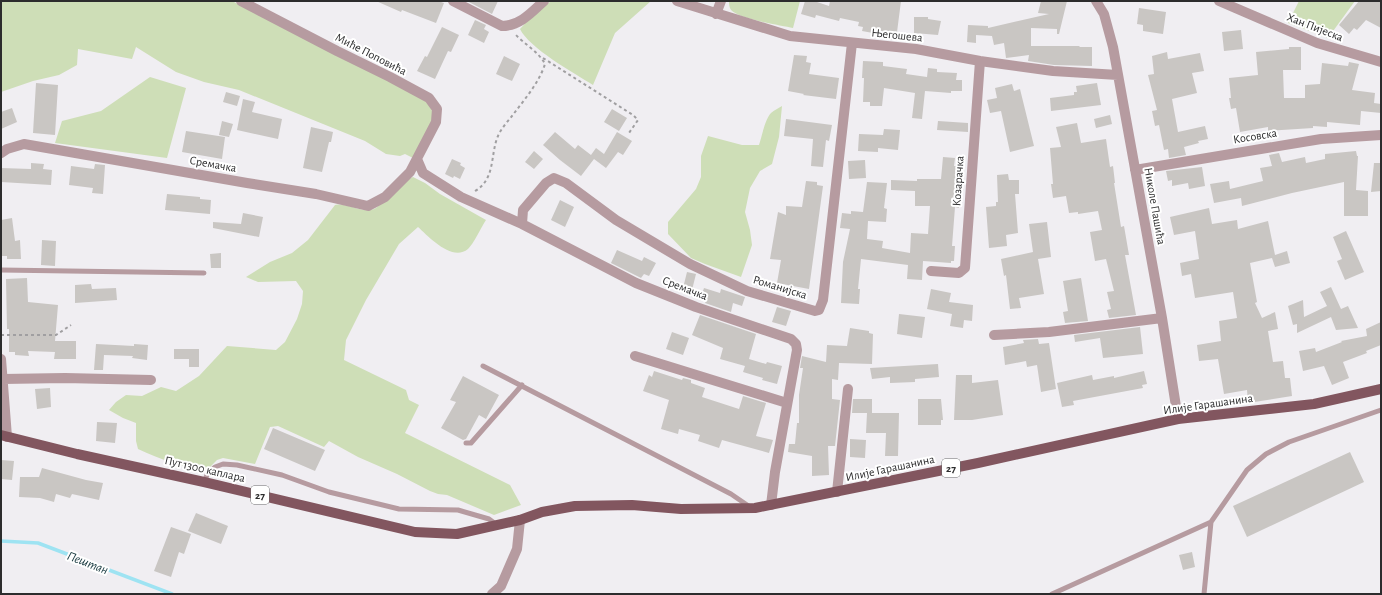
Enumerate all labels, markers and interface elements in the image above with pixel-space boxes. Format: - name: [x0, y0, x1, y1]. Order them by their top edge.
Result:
- street label: Хан Пијеска: [1285, 11, 1345, 44]
- street label: Његошева: [871, 26, 924, 44]
- street label: Миће Поповића: [333, 31, 409, 77]
- street label: Косовска: [1232, 127, 1278, 145]
- street label: Сремачка: [189, 154, 238, 174]
- street label: Козарачка: [950, 155, 966, 207]
- street label: Николе Пашића: [1142, 166, 1168, 246]
- street label: Романијска: [751, 273, 809, 302]
- street label: Сремачка: [661, 274, 710, 302]
- street label: Илије Гарашанина: [1162, 392, 1254, 417]
- street label: Илије Гарашанина: [844, 453, 936, 484]
- street label: Пут 1300 каплара: [163, 454, 247, 485]
- road number: 27: [942, 459, 960, 477]
- road number: 27: [251, 486, 269, 504]
- water label: Пештан: [65, 550, 110, 577]

